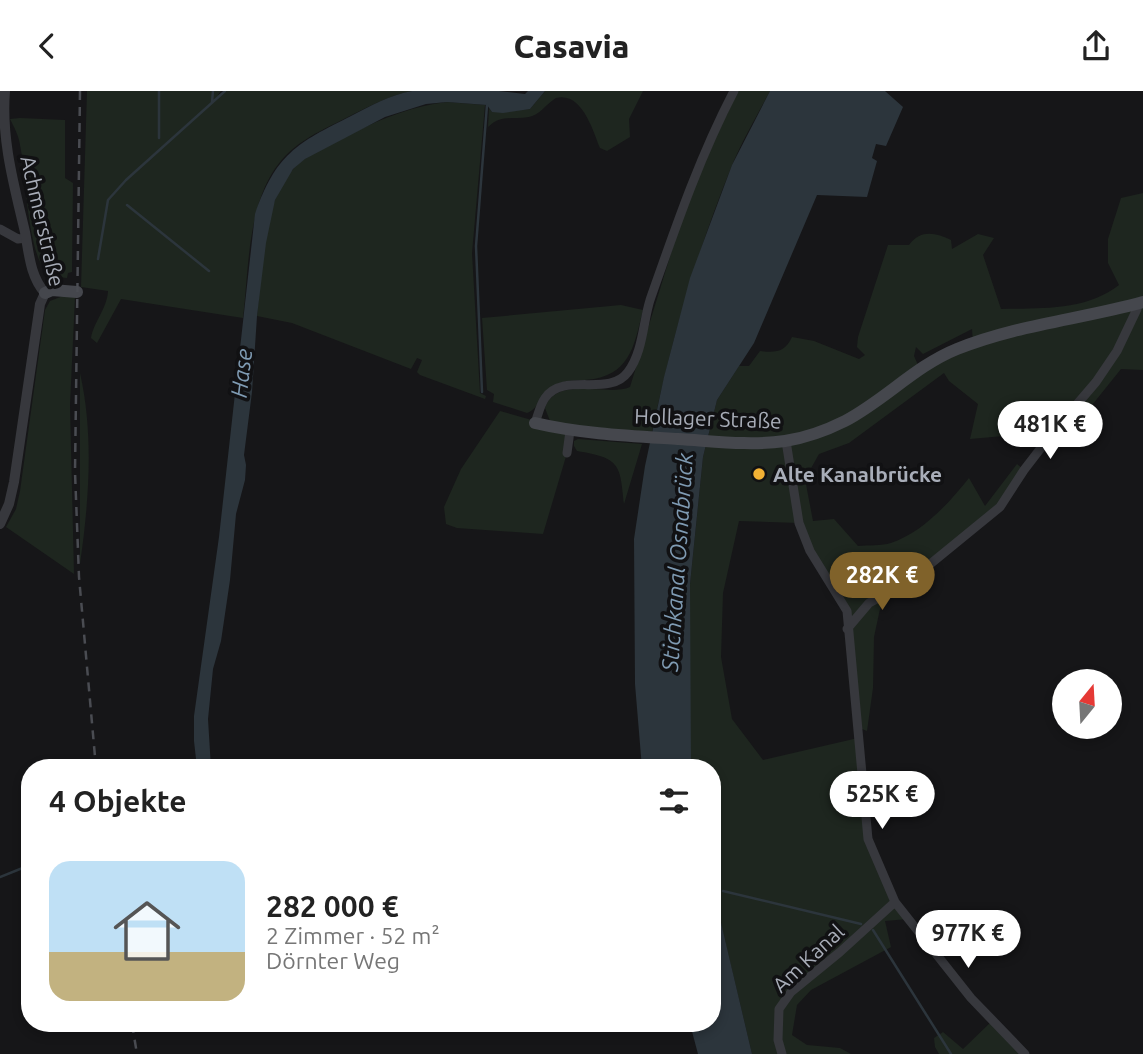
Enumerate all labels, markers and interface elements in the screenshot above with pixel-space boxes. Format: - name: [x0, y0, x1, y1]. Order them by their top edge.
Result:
- icon: back: [28, 27, 66, 65]
- icon: share: [1077, 27, 1115, 65]
- text: Casavia: [513, 28, 630, 64]
- street label: Achmerstraße: [16, 153, 70, 289]
- water label: Hase: [226, 347, 256, 399]
- pin: 481K €: [993, 401, 1107, 461]
- street label: Hollager Straße: [634, 403, 782, 433]
- text: 481K €: [1014, 411, 1086, 436]
- water label: Stichkanal Osnabrück: [657, 452, 697, 673]
- place label: Alte Kanalbrücke: [773, 462, 942, 486]
- marker: Alte Kanalbrücke: [751, 466, 767, 482]
- pin: 282K €: [825, 553, 939, 612]
- text: 282K €: [846, 562, 918, 587]
- north arrow: [1052, 669, 1122, 739]
- map controls: [1052, 669, 1122, 739]
- pin: 525K €: [825, 771, 939, 831]
- text: 525K €: [846, 781, 918, 806]
- icon: filters: [655, 782, 693, 820]
- text: 4 Objekte: [49, 784, 187, 818]
- icon: home: [105, 889, 189, 973]
- text: 282 000 €: [266, 889, 399, 923]
- pin: 977K €: [911, 911, 1025, 970]
- street label: Am Kanal: [767, 919, 849, 997]
- text: 977K €: [932, 920, 1004, 945]
- text: 2 Zimmer · 52 m²: [266, 923, 440, 948]
- text: Dörnter Weg: [266, 948, 400, 973]

